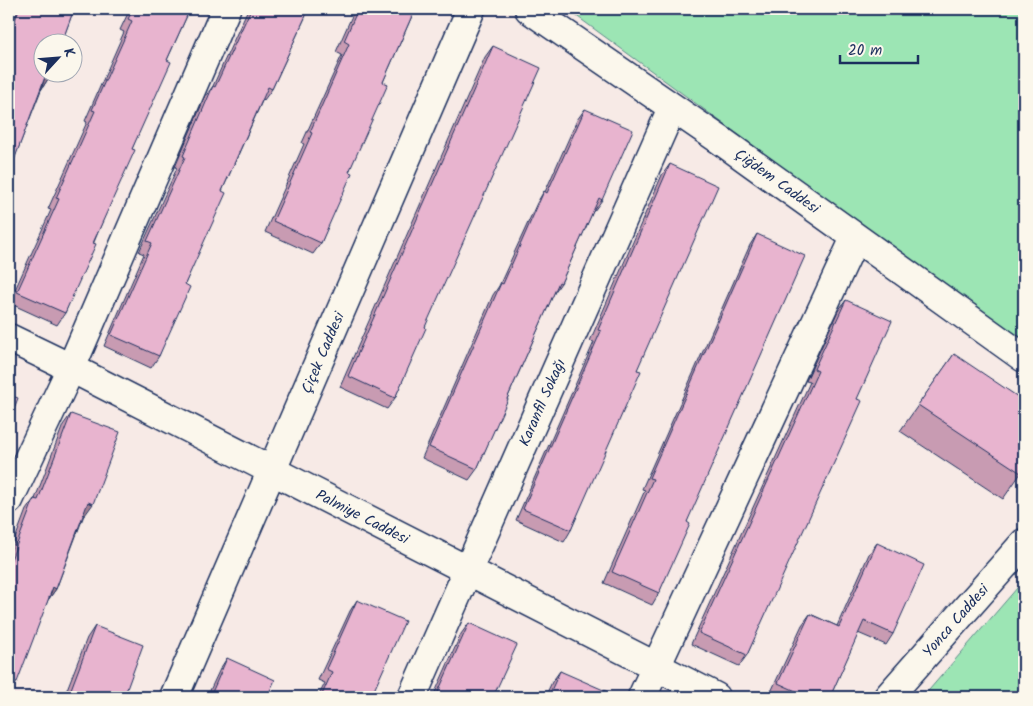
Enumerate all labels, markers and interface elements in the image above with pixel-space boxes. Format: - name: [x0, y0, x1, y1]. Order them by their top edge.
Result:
- north arrow: [32, 32, 82, 82]
- scale bar: [840, 32, 918, 64]
- text: 20 m: [848, 39, 882, 63]
- text: K: [57, 44, 81, 62]
- street label: Çiğdem Caddesi: [729, 143, 825, 221]
- street label: Çiçek Caddesi: [295, 307, 352, 398]
- street label: Karanfil Sokağı: [513, 355, 573, 450]
- street label: Palmiye Caddesi: [311, 484, 414, 552]
- street label: Yonca Caddesi: [917, 578, 996, 663]

